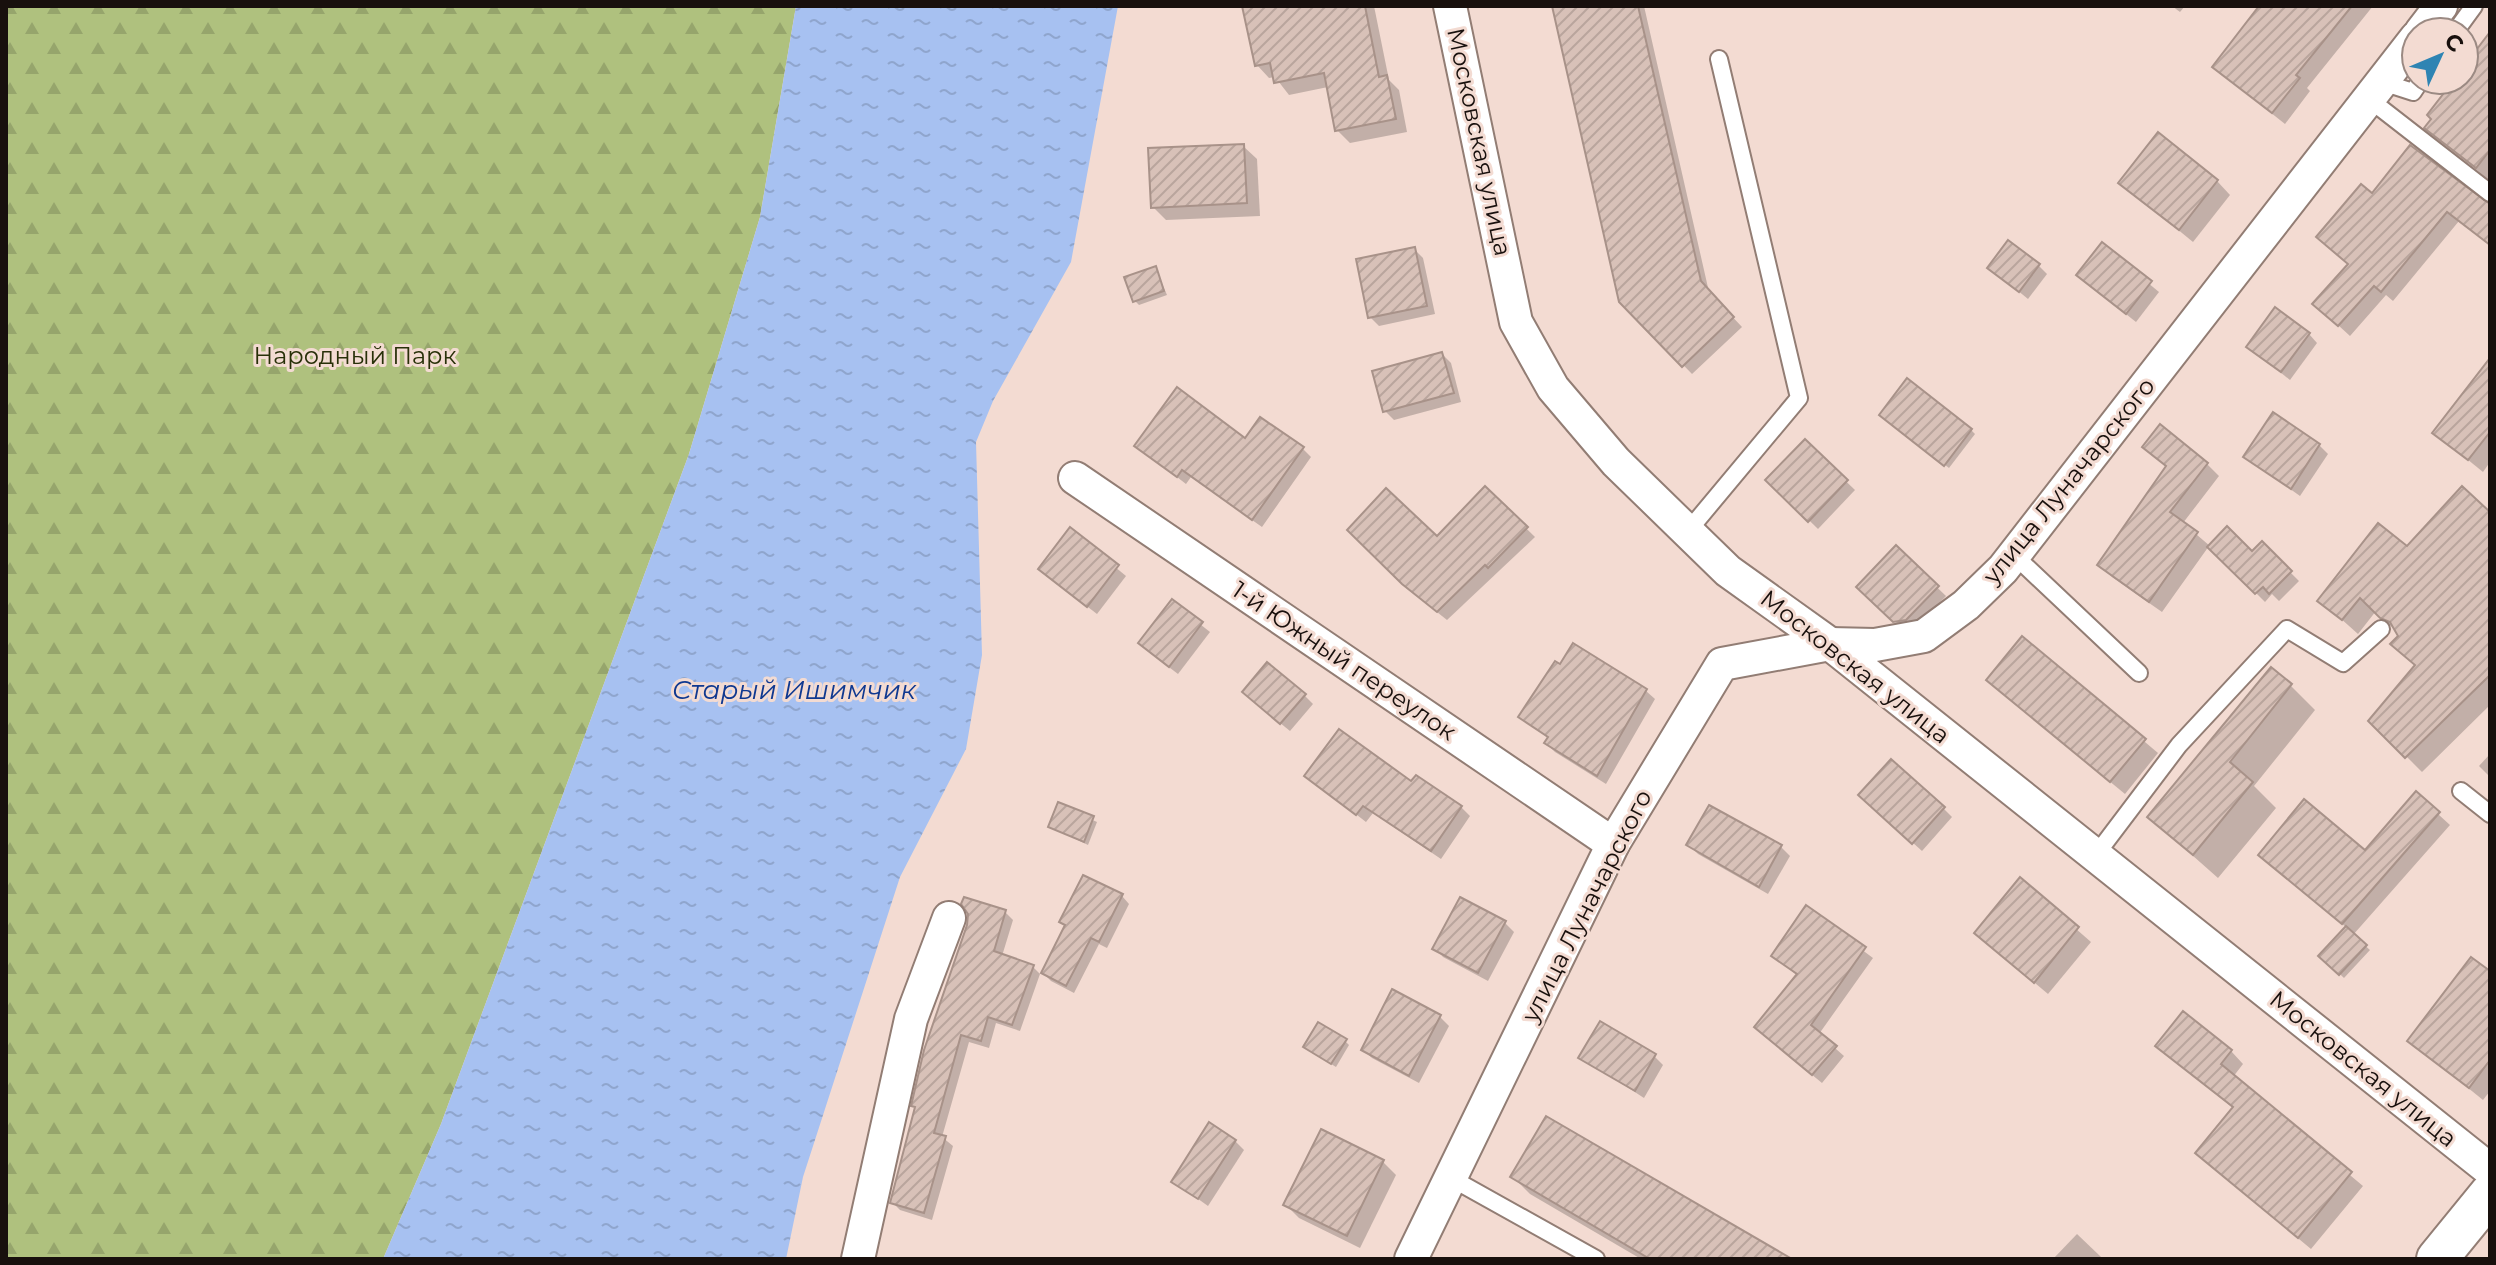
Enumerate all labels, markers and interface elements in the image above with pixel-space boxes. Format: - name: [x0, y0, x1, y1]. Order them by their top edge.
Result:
- north arrow: [2400, 16, 2480, 96]
- street label: Московская улица: [1441, 25, 1518, 258]
- text: С: [2439, 27, 2469, 58]
- park label: Народный Парк: [253, 341, 457, 370]
- street label: улица Луначарского: [1976, 372, 2161, 590]
- street label: 1-й Южный переулок: [1227, 575, 1462, 746]
- street label: Московская улица: [1755, 584, 1956, 750]
- water label: Старый Ишимчик: [672, 674, 917, 706]
- street label: улица Луначарского: [1515, 785, 1658, 1028]
- street label: Московская улица: [2264, 984, 2463, 1153]

